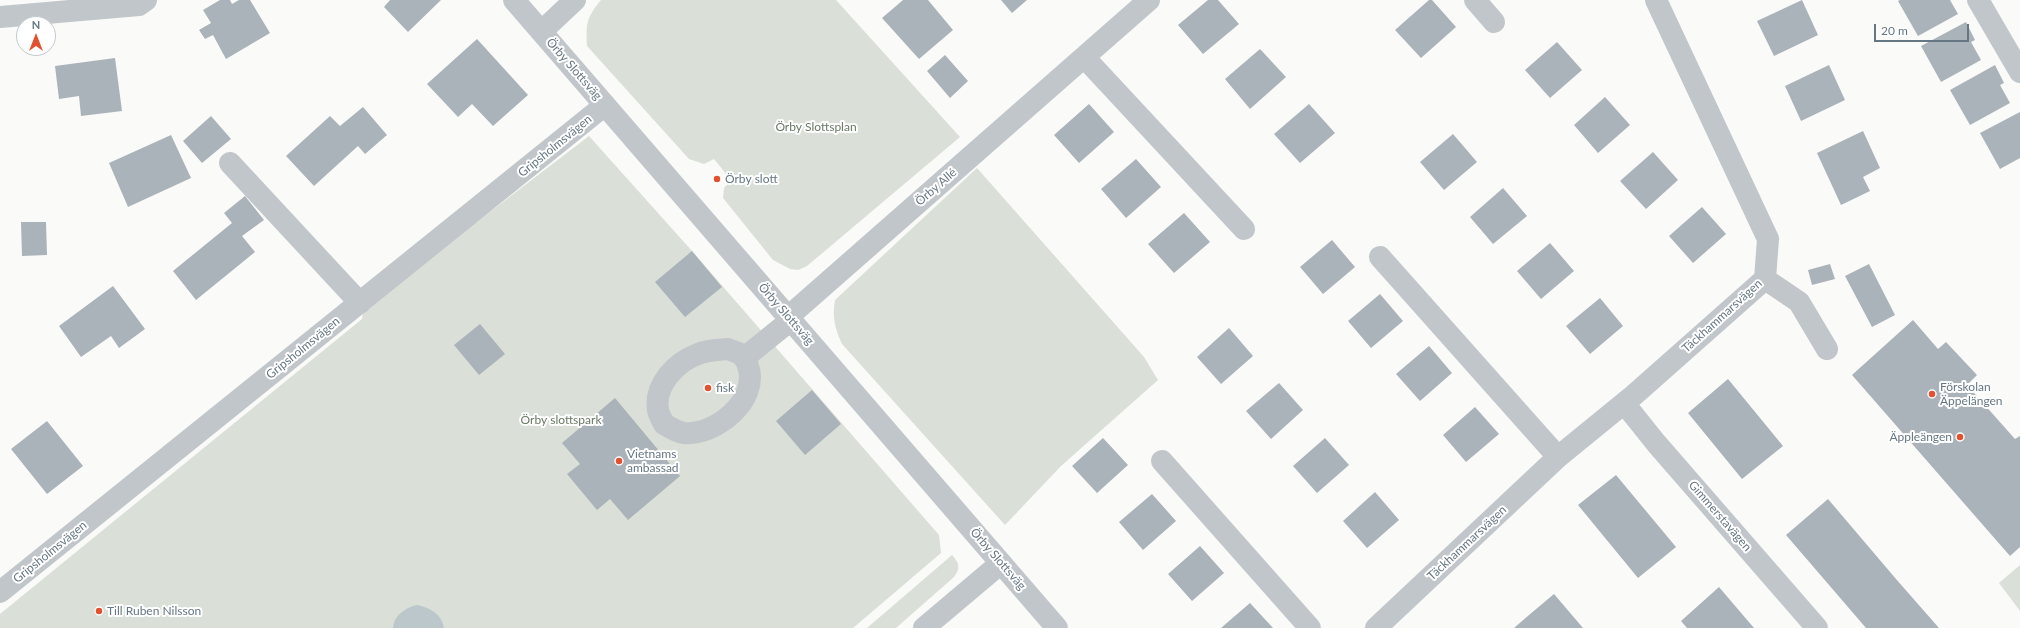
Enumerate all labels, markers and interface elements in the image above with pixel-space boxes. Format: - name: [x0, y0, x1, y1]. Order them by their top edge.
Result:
- north arrow: [16, 16, 56, 56]
- scale bar: [1876, 16, 1971, 42]
- text: N: [32, 18, 40, 31]
- text: 20 m: [1881, 23, 1908, 38]
- street label: Örby Slottsväg: [543, 35, 605, 103]
- street label: Gripsholmsvägen: [515, 112, 595, 180]
- park label: Örby Slottsplan: [775, 120, 857, 134]
- street label: Örby Allé: [912, 165, 960, 209]
- place label: Örby slott: [725, 172, 778, 186]
- marker: Örby slott: [712, 174, 722, 184]
- street label: Täckhammarsvägen: [1679, 276, 1765, 356]
- street label: Örby Slottsväg: [755, 280, 817, 348]
- street label: Gripsholmsvägen: [263, 314, 343, 382]
- place label: Förskolan Äppelängen: [1940, 380, 2003, 408]
- place label: fisk: [716, 381, 734, 395]
- marker: fisk: [703, 383, 713, 393]
- marker: Förskolan Äppelängen: [1927, 389, 1937, 399]
- park label: Örby slottspark: [521, 413, 601, 427]
- place label: Äppleängen: [1889, 430, 1952, 444]
- marker: Äppleängen: [1955, 432, 1965, 442]
- place label: Vietnams ambassad: [627, 447, 679, 475]
- marker: Vietnams ambassad: [614, 456, 624, 466]
- street label: Gimmerstavägen: [1686, 478, 1754, 554]
- street label: Täckhammarsvägen: [1425, 503, 1509, 583]
- street label: Gripsholmsvägen: [10, 518, 90, 586]
- street label: Örby Slottsväg: [967, 525, 1029, 593]
- place label: Till Ruben Nilsson: [107, 604, 201, 618]
- marker: Till Ruben Nilsson: [94, 606, 104, 616]

